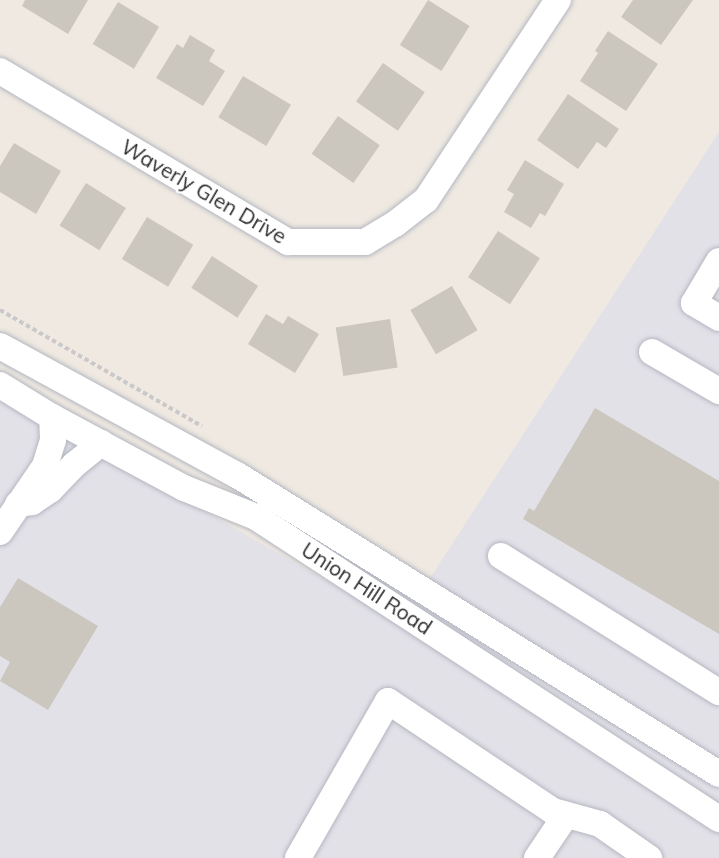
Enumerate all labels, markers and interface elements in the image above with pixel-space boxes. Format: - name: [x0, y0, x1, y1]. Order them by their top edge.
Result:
- street label: Waverly Glen Drive: [117, 133, 291, 249]
- street label: Union Hill Road: [297, 536, 437, 640]

